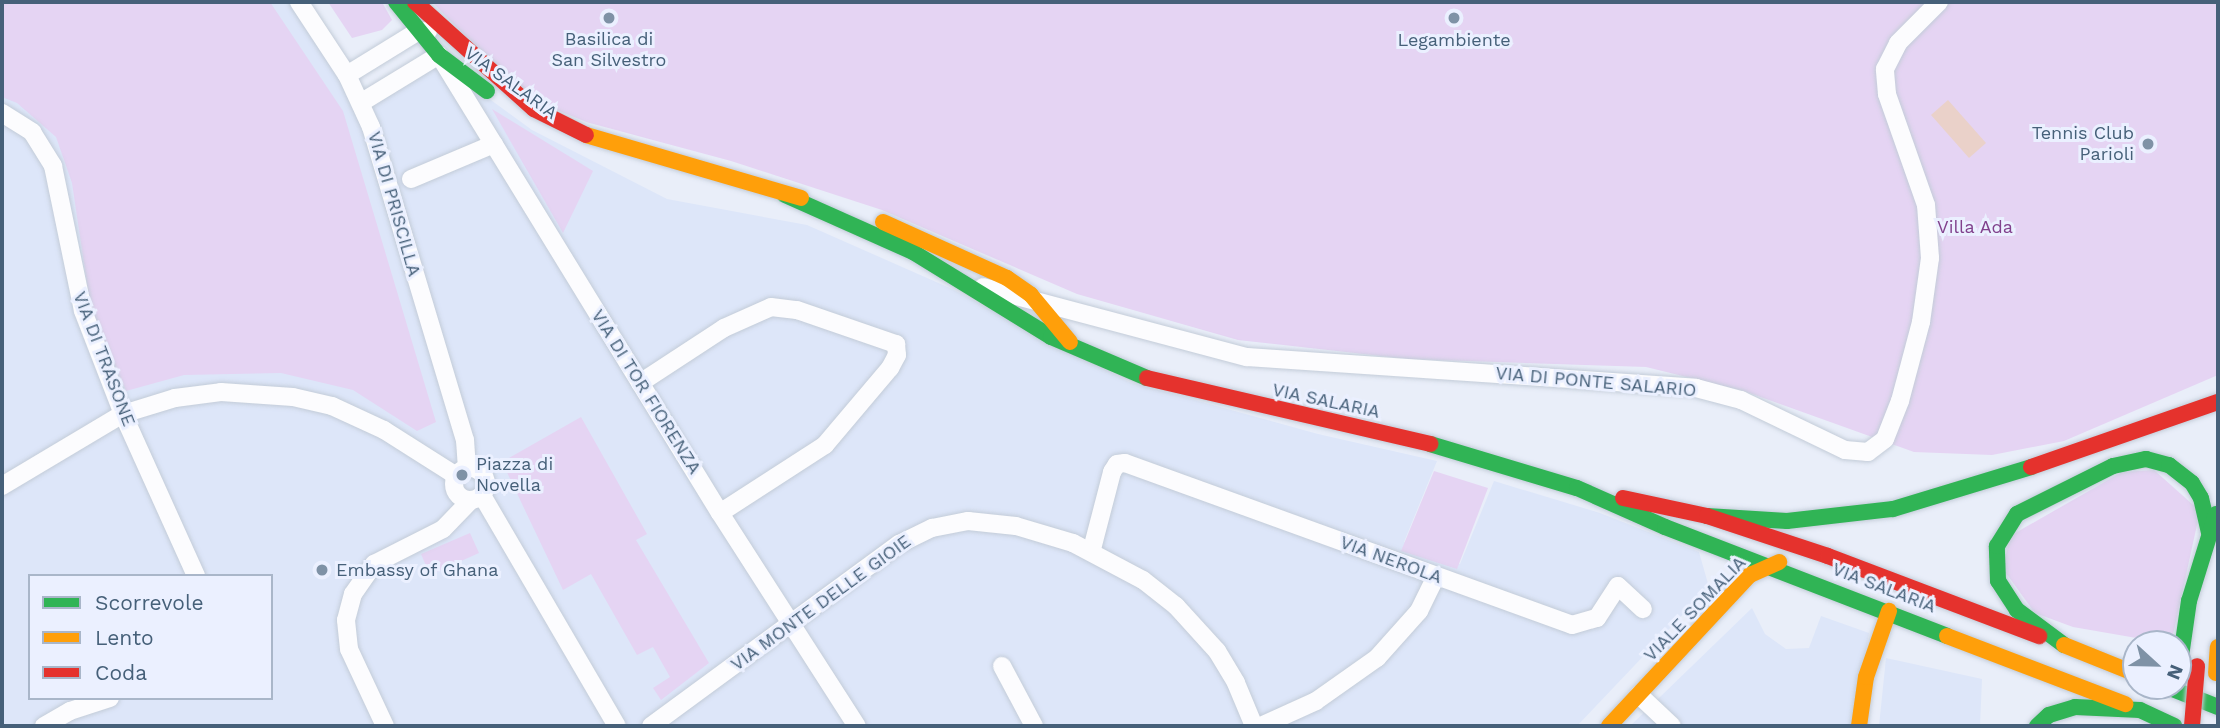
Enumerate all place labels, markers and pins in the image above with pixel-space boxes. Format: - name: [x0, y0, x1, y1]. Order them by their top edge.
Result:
- marker: Basilica di San Silvestro: [601, 10, 617, 26]
- marker: Legambiente: [1446, 10, 1462, 26]
- place label: Basilica di San Silvestro: [552, 29, 666, 72]
- place label: Legambiente: [1397, 29, 1511, 51]
- place label: Tennis Club Parioli: [2032, 123, 2134, 166]
- marker: Tennis Club Parioli: [2140, 136, 2156, 152]
- place label: Piazza di Novella: [476, 454, 554, 496]
- marker: Piazza di Novella: [454, 467, 470, 483]
- place label: Embassy of Ghana: [336, 559, 500, 581]
- marker: Embassy of Ghana: [314, 562, 330, 578]

